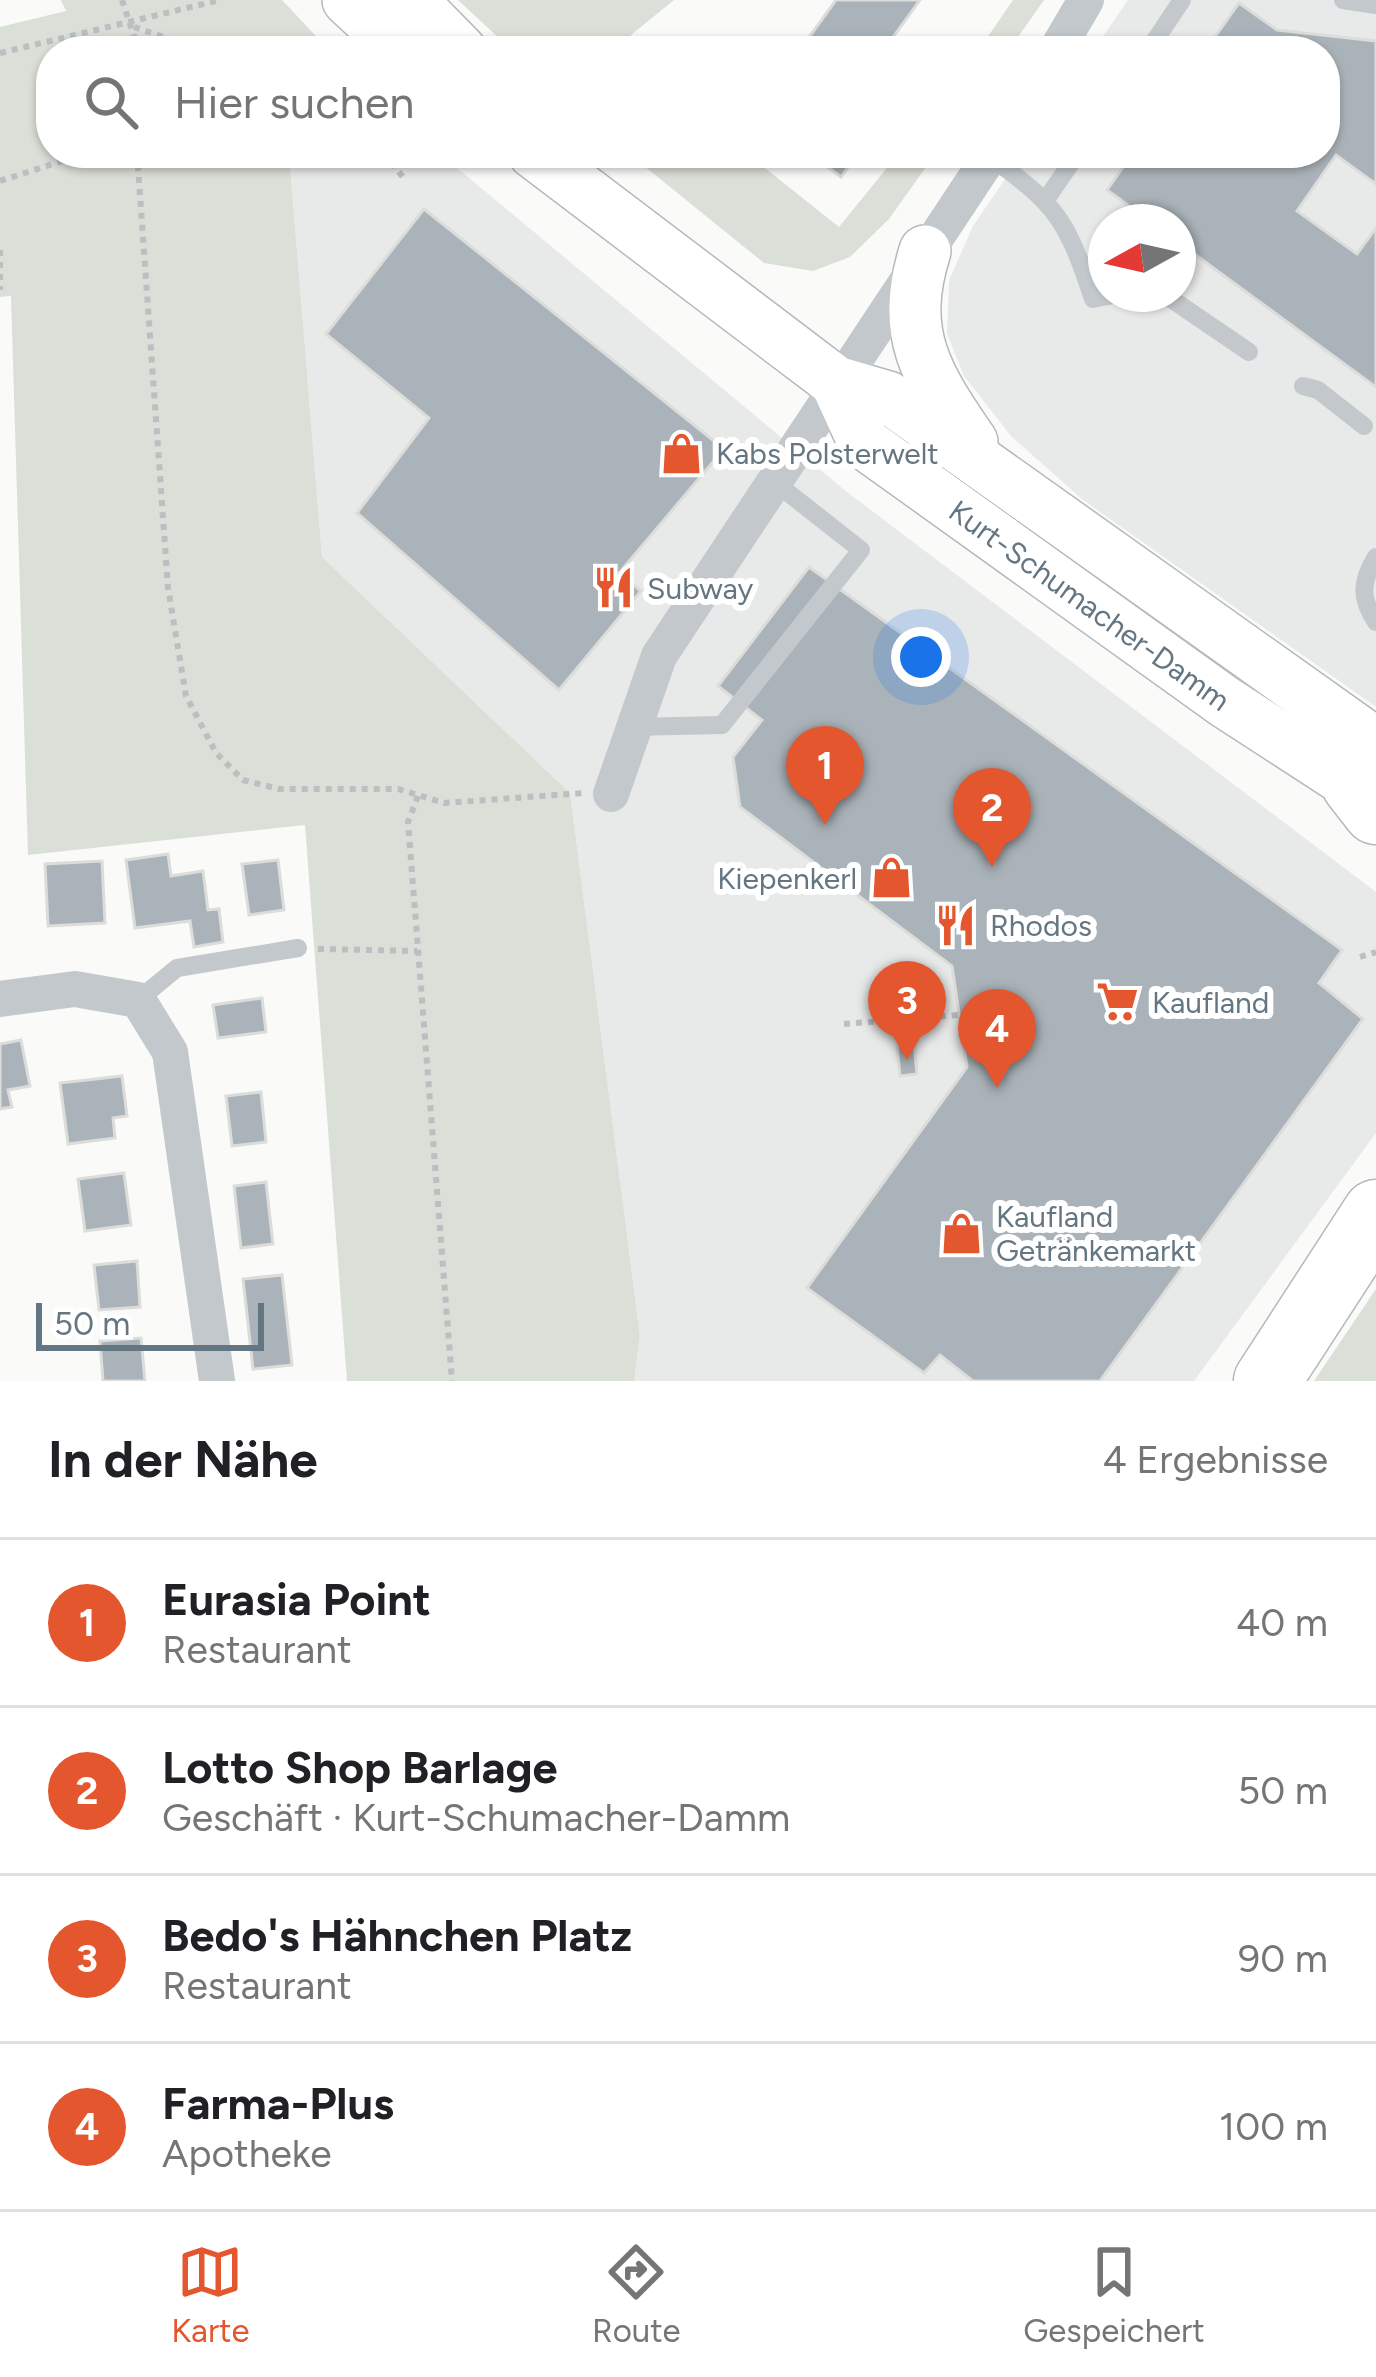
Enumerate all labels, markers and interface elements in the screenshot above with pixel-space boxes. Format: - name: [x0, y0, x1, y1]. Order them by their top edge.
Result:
- search box: [36, 36, 1340, 168]
- icon: search: [78, 69, 144, 135]
- text: Hier suchen: [174, 75, 414, 129]
- north arrow: [1088, 204, 1196, 312]
- shop icon: Kabs Polsterwelt: [659, 430, 705, 476]
- place label: Kabs Polsterwelt: [716, 435, 939, 472]
- street label: Kurt-Schumacher-Damm: [942, 492, 1237, 718]
- restaurant icon: Subway: [590, 565, 636, 611]
- place label: Subway: [647, 570, 754, 607]
- your location: [891, 627, 951, 687]
- pin: 1: [786, 726, 864, 825]
- pin: 2: [953, 768, 1031, 867]
- shop icon: Kiepenkerl: [868, 855, 914, 901]
- place label: Kiepenkerl: [717, 860, 857, 897]
- restaurant icon: Rhodos: [933, 902, 979, 948]
- place label: Rhodos: [990, 907, 1092, 944]
- pin: 3: [868, 961, 946, 1060]
- supermarket icon: Kaufland: [1095, 979, 1141, 1025]
- place label: Kaufland: [1152, 984, 1269, 1021]
- pin: 4: [958, 989, 1036, 1088]
- place label: Kaufland Getränkemarkt: [996, 1198, 1196, 1269]
- shop icon: Kaufland Getränkemarkt: [939, 1210, 985, 1256]
- scale bar: [36, 1297, 264, 1350]
- text: 50 m: [54, 1304, 130, 1343]
- text: In der Nähe: [48, 1429, 318, 1490]
- text: 4 Ergebnisse: [1102, 1436, 1328, 1483]
- text: Eurasia Point: [162, 1572, 431, 1626]
- text: 1: [79, 1599, 95, 1646]
- text: 40 m: [1236, 1599, 1328, 1646]
- text: Restaurant: [162, 1626, 352, 1673]
- text: Lotto Shop Barlage: [162, 1740, 557, 1794]
- text: 2: [76, 1767, 98, 1814]
- text: 50 m: [1238, 1767, 1328, 1814]
- text: Geschäft · Kurt-Schumacher-Damm: [162, 1794, 790, 1841]
- text: Bedo's Hähnchen Platz: [162, 1908, 632, 1962]
- text: 3: [76, 1935, 98, 1982]
- text: 90 m: [1238, 1935, 1328, 1982]
- text: Restaurant: [162, 1962, 352, 2009]
- text: Farma-Plus: [162, 2076, 394, 2130]
- text: 4: [75, 2103, 99, 2150]
- text: 100 m: [1219, 2103, 1328, 2150]
- text: Apotheke: [162, 2130, 332, 2177]
- tab: Karte: [171, 2239, 250, 2350]
- tab: Route: [592, 2239, 681, 2350]
- tab: Gespeichert: [1023, 2239, 1205, 2350]

